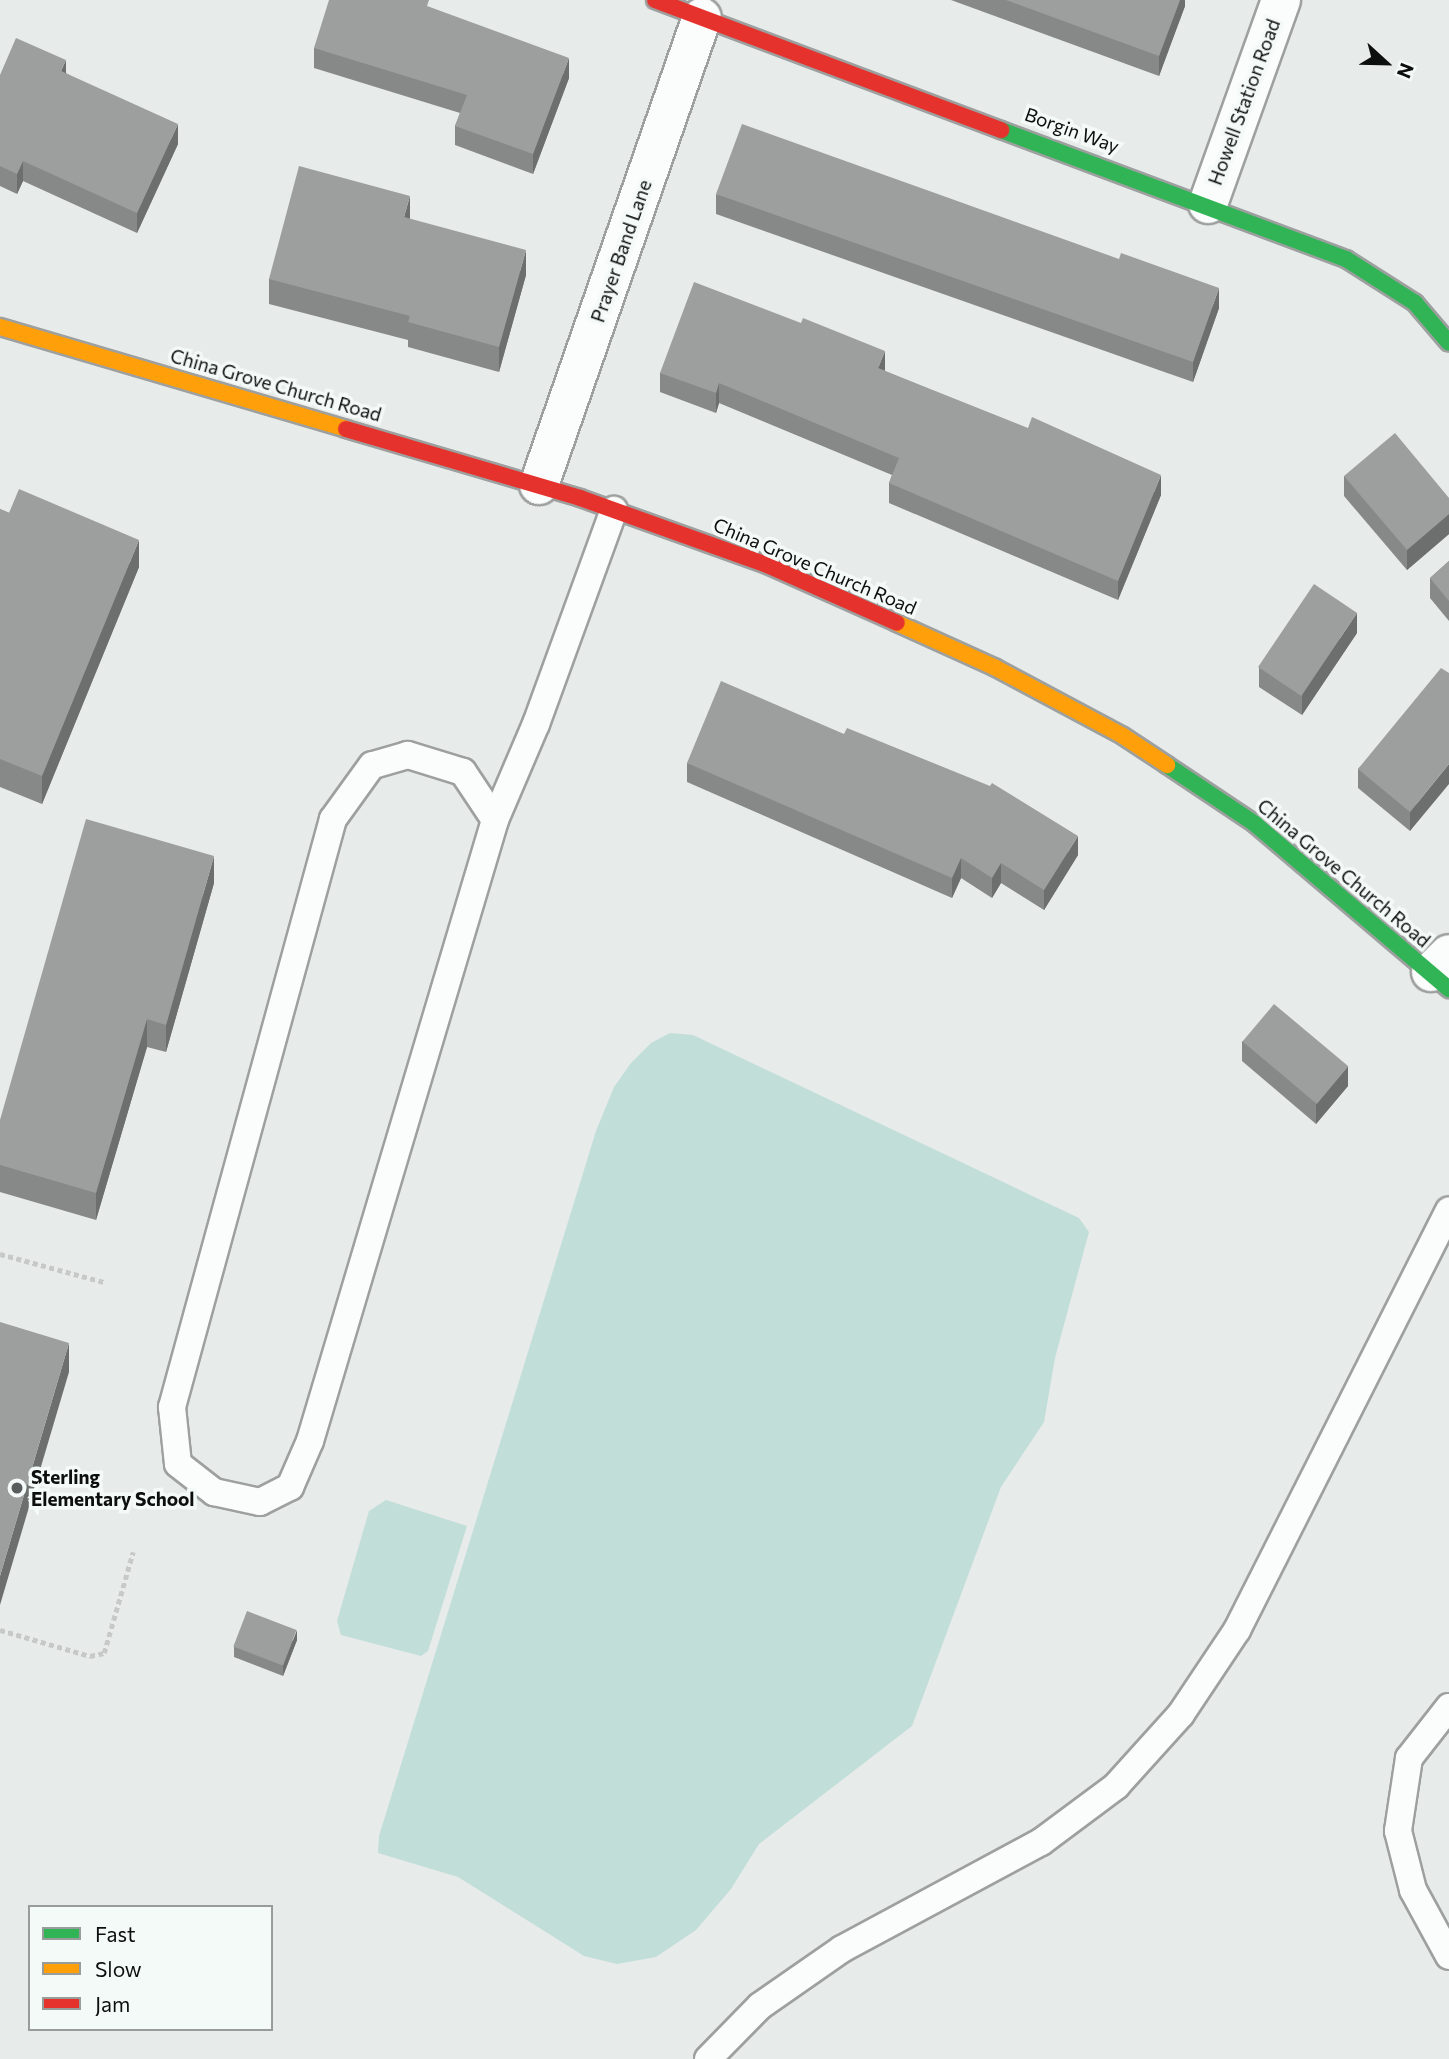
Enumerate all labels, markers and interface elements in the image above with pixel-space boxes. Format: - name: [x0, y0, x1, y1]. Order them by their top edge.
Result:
- street label: Howell Station Road: [1203, 16, 1285, 188]
- north arrow: [1351, 28, 1421, 98]
- text: N: [1393, 60, 1419, 82]
- street label: Borgin Way: [1022, 102, 1122, 158]
- street label: Prayer Band Lane: [586, 177, 656, 325]
- street label: China Grove Church Road: [168, 344, 384, 426]
- street label: China Grove Church Road: [710, 513, 920, 619]
- street label: China Grove Church Road: [1253, 794, 1435, 952]
- place label: Sterling Elementary School: [31, 1466, 195, 1510]
- marker: Sterling Elementary School: [9, 1480, 25, 1496]
- legend: [28, 1905, 273, 2031]
- text: Fast: [95, 1921, 136, 1946]
- text: Slow: [95, 1956, 142, 1981]
- text: Jam: [95, 1991, 130, 2016]

